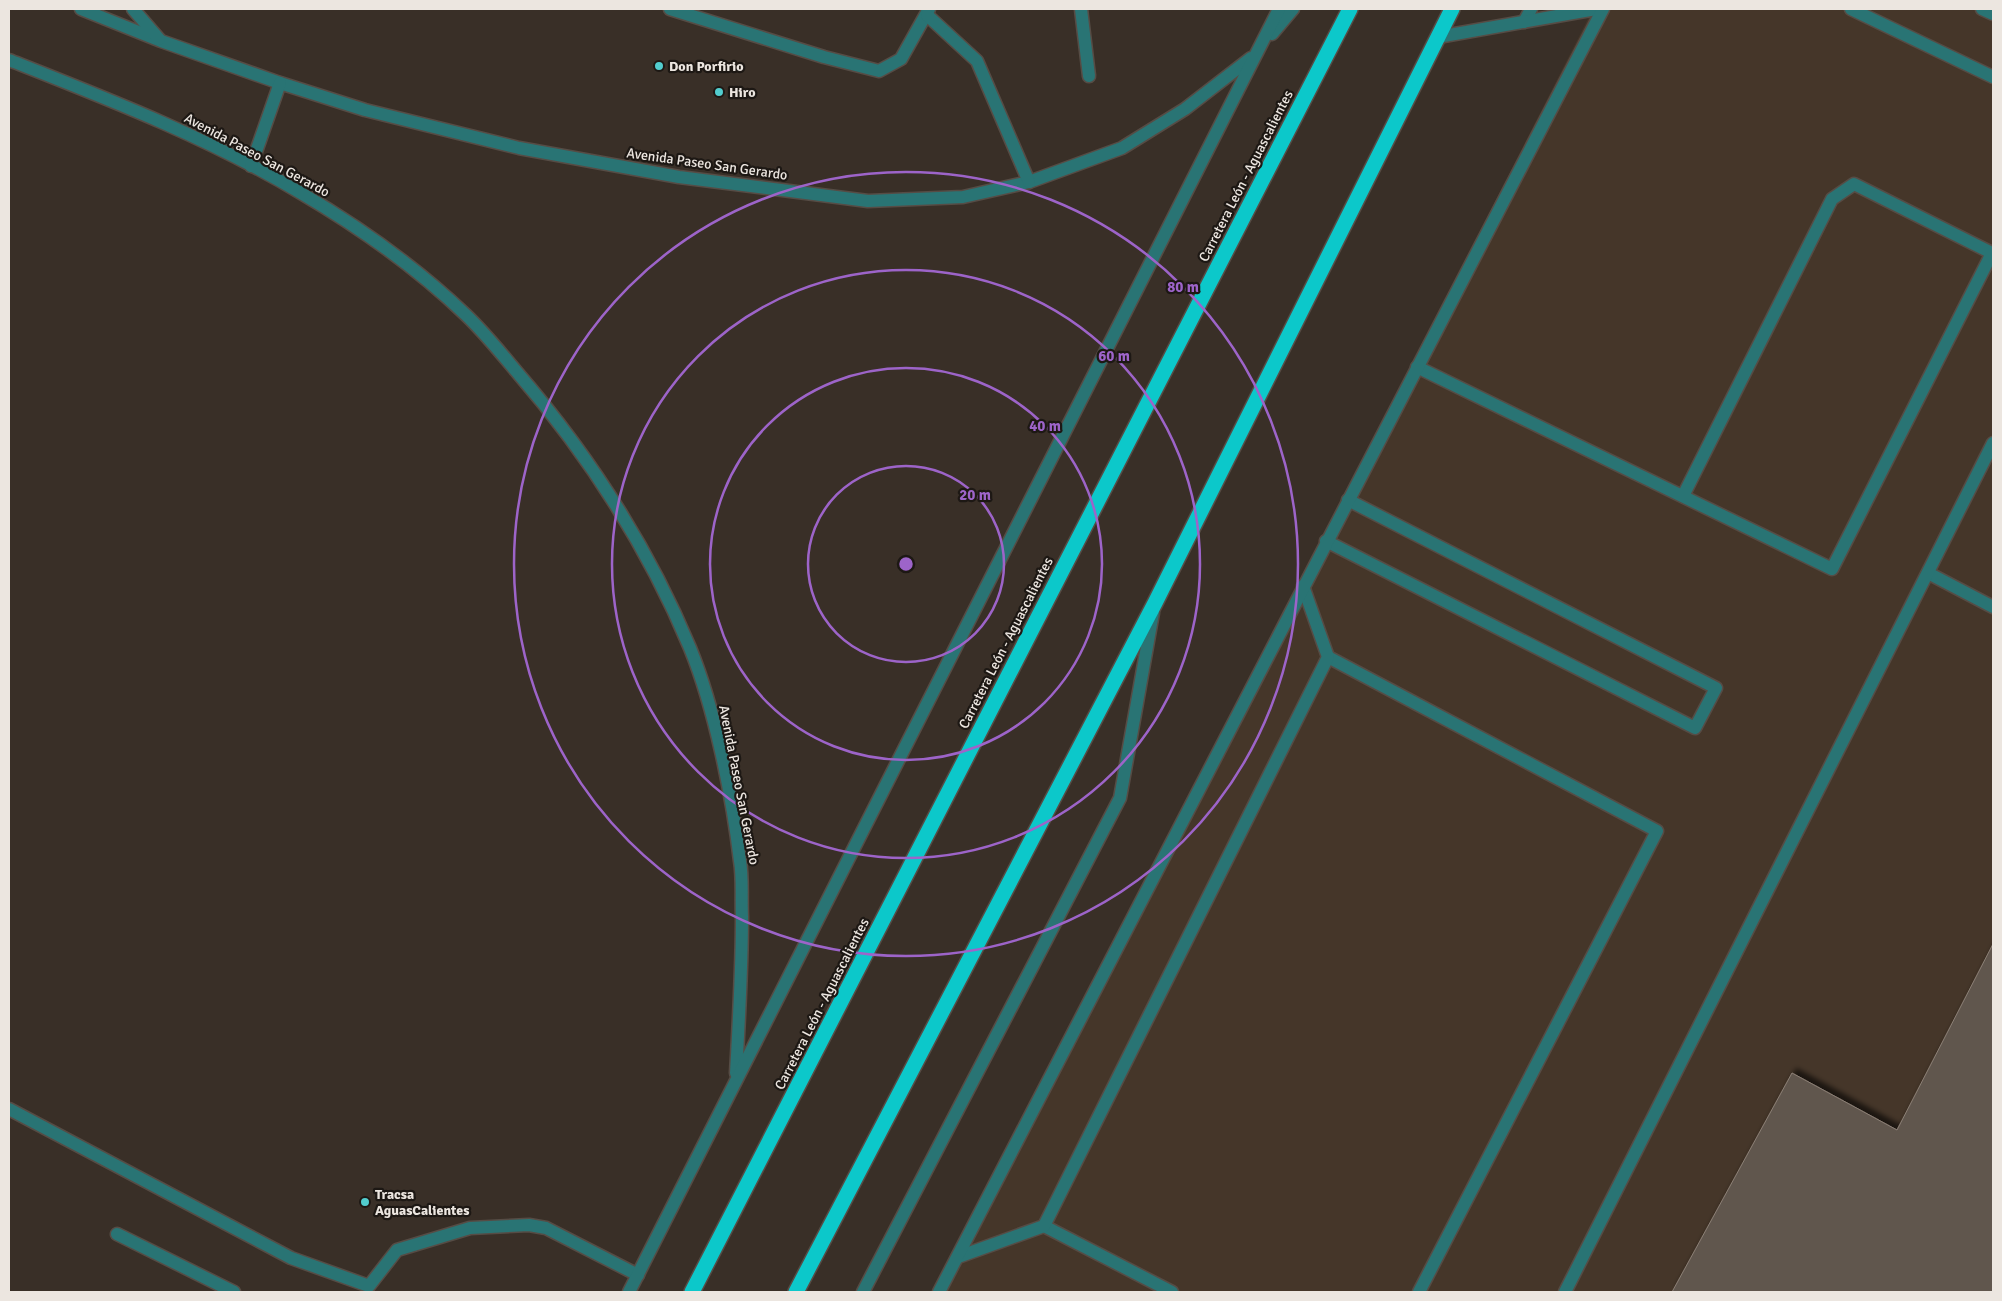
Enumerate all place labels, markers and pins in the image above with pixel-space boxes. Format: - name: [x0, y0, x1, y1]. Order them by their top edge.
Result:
- place label: Don Porfirio: [669, 58, 744, 75]
- marker: Don Porfirio: [653, 60, 665, 72]
- place label: Hiro: [729, 84, 755, 101]
- marker: Hiro: [713, 86, 725, 98]
- centre of rings: [897, 555, 915, 573]
- place label: Tracsa AguasCalientes: [375, 1186, 469, 1219]
- marker: Tracsa AguasCalientes: [359, 1196, 371, 1208]

